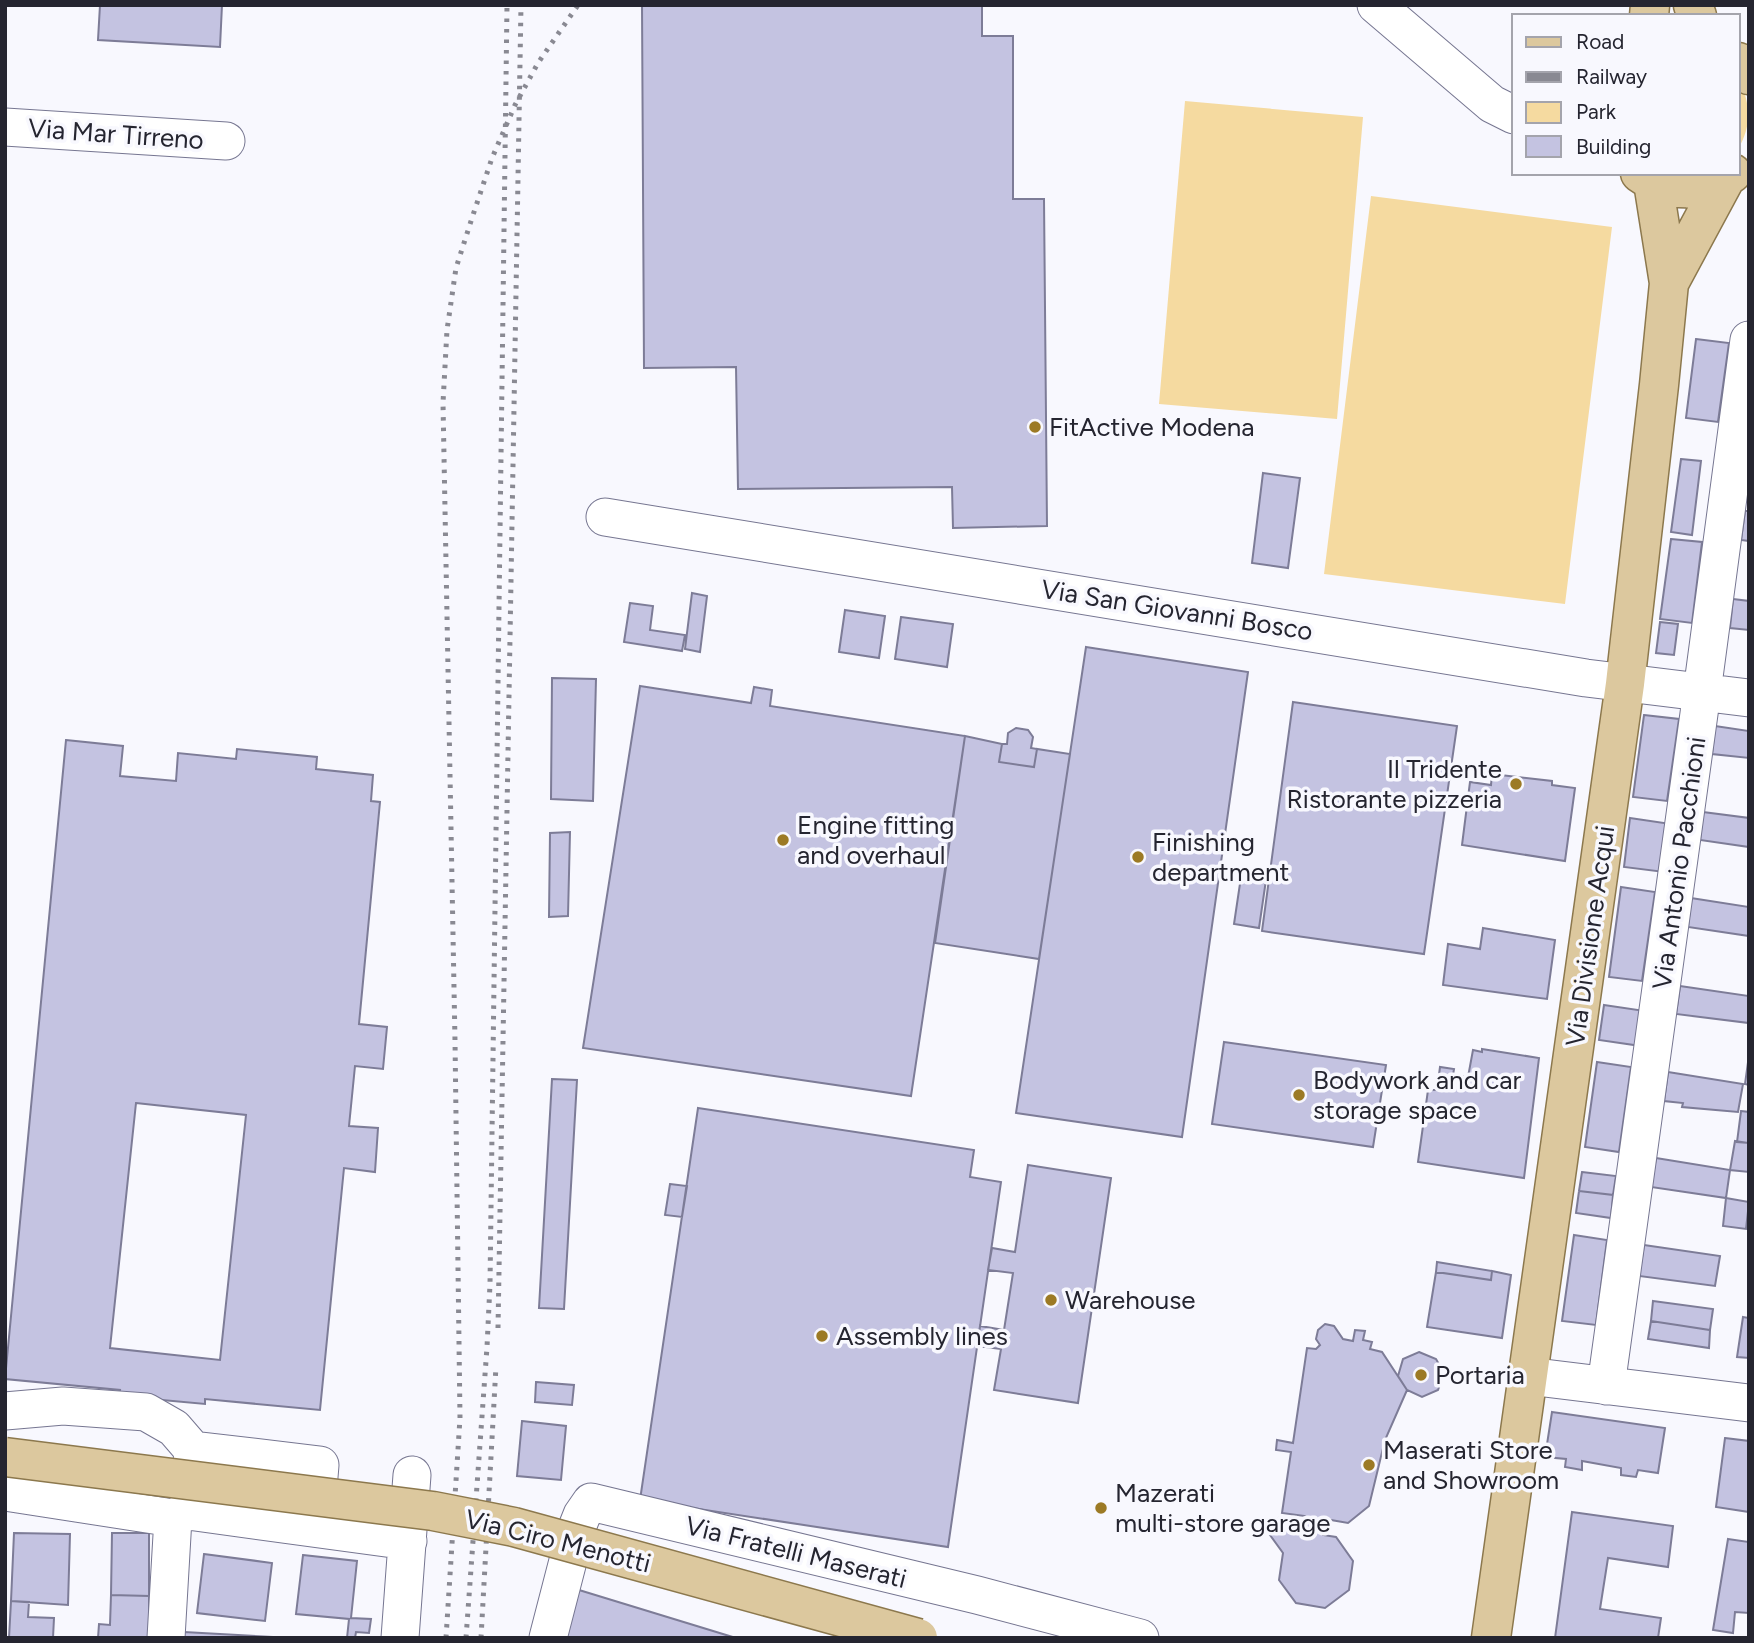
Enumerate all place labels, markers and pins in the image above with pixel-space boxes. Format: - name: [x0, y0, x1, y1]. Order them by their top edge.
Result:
- place label: FitActive Modena: [1049, 411, 1254, 443]
- marker: FitActive Modena: [1027, 419, 1043, 435]
- place label: Il Tridente Ristorante pizzeria: [1287, 753, 1502, 815]
- marker: Il Tridente Ristorante pizzeria: [1508, 776, 1524, 792]
- place label: Engine fitting and overhaul: [797, 809, 954, 871]
- place label: Finishing department: [1152, 826, 1290, 888]
- marker: Engine fitting and overhaul: [775, 832, 791, 848]
- marker: Finishing department: [1130, 849, 1146, 865]
- place label: Bodywork and car storage space: [1313, 1064, 1522, 1126]
- marker: Bodywork and car storage space: [1291, 1087, 1307, 1103]
- place label: Warehouse: [1065, 1284, 1196, 1316]
- marker: Warehouse: [1043, 1292, 1059, 1308]
- place label: Assembly lines: [836, 1320, 1008, 1352]
- marker: Assembly lines: [814, 1328, 830, 1344]
- place label: Portaria: [1435, 1359, 1525, 1391]
- marker: Portaria: [1413, 1367, 1429, 1383]
- place label: Maserati Store and Showroom: [1383, 1434, 1559, 1496]
- marker: Maserati Store and Showroom: [1361, 1457, 1377, 1473]
- place label: Mazerati multi-store garage: [1115, 1477, 1330, 1539]
- marker: Mazerati multi-store garage: [1093, 1500, 1109, 1516]

